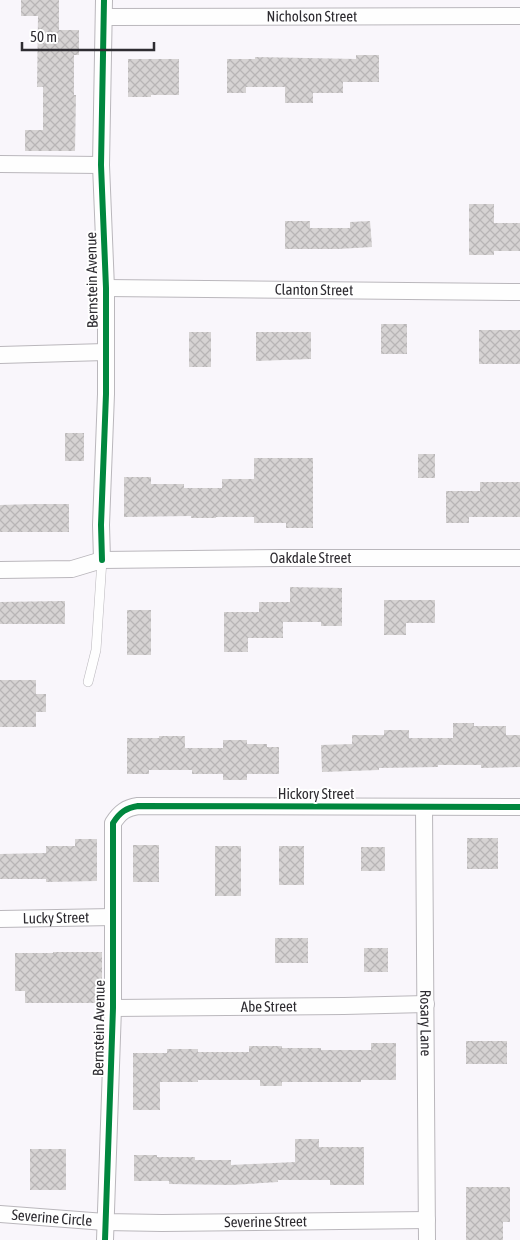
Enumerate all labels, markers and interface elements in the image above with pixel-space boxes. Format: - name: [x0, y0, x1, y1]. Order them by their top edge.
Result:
- street label: Nicholson Street: [267, 7, 357, 25]
- scale bar: [22, 20, 155, 52]
- text: 50 m: [30, 28, 57, 45]
- street label: Bernstein Avenue: [82, 232, 101, 328]
- street label: Clanton Street: [275, 281, 353, 298]
- street label: Oakdale Street: [270, 549, 352, 566]
- street label: Hickory Street: [278, 785, 354, 802]
- street label: Lucky Street: [23, 908, 89, 927]
- street label: Bernstein Avenue: [89, 980, 108, 1076]
- street label: Rosary Lane: [417, 990, 435, 1056]
- street label: Abe Street: [241, 997, 297, 1015]
- street label: Severine Circle: [11, 1206, 93, 1229]
- street label: Severine Street: [224, 1212, 307, 1230]

